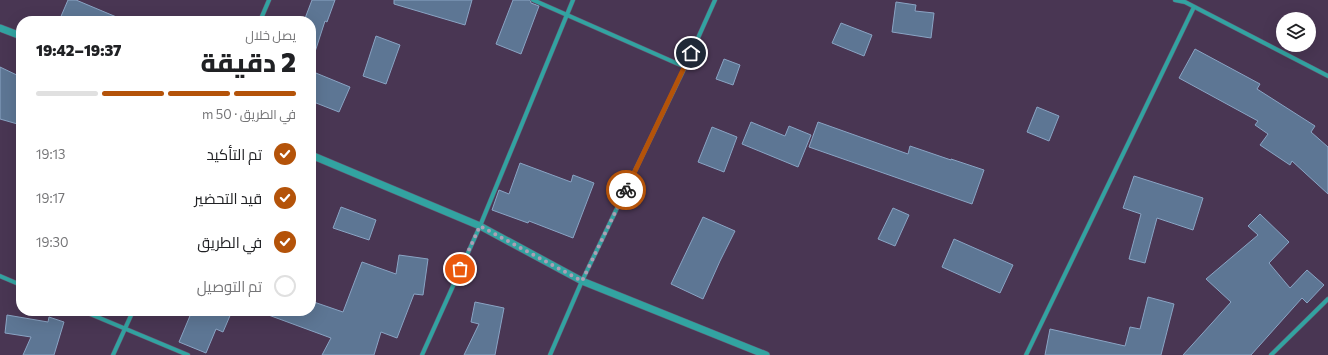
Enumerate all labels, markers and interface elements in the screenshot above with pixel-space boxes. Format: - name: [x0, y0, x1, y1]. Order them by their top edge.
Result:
- map controls: [1276, 12, 1316, 52]
- button: layers: [1276, 12, 1316, 52]
- text: يصل خلال: [245, 27, 296, 43]
- pin: [674, 36, 708, 70]
- text: 19:37–19:42: [36, 41, 122, 59]
- icon: home: [680, 42, 702, 64]
- text: 2 دقيقة: [201, 46, 296, 77]
- text: في الطريق · 50 m: [202, 106, 296, 122]
- icon: check: [274, 143, 296, 165]
- text: تم التأكيد: [206, 145, 262, 163]
- text: 19:13: [36, 146, 66, 162]
- courier: [606, 170, 646, 210]
- icon: bike: [615, 179, 637, 201]
- icon: check: [274, 187, 296, 209]
- text: قيد التحضير: [194, 189, 262, 207]
- text: 19:17: [36, 190, 65, 206]
- icon: check: [274, 231, 296, 253]
- text: في الطريق: [197, 233, 262, 251]
- text: 19:30: [36, 234, 68, 250]
- pin: [443, 252, 477, 286]
- icon: bag: [449, 258, 471, 280]
- text: تم التوصيل: [197, 277, 262, 295]

